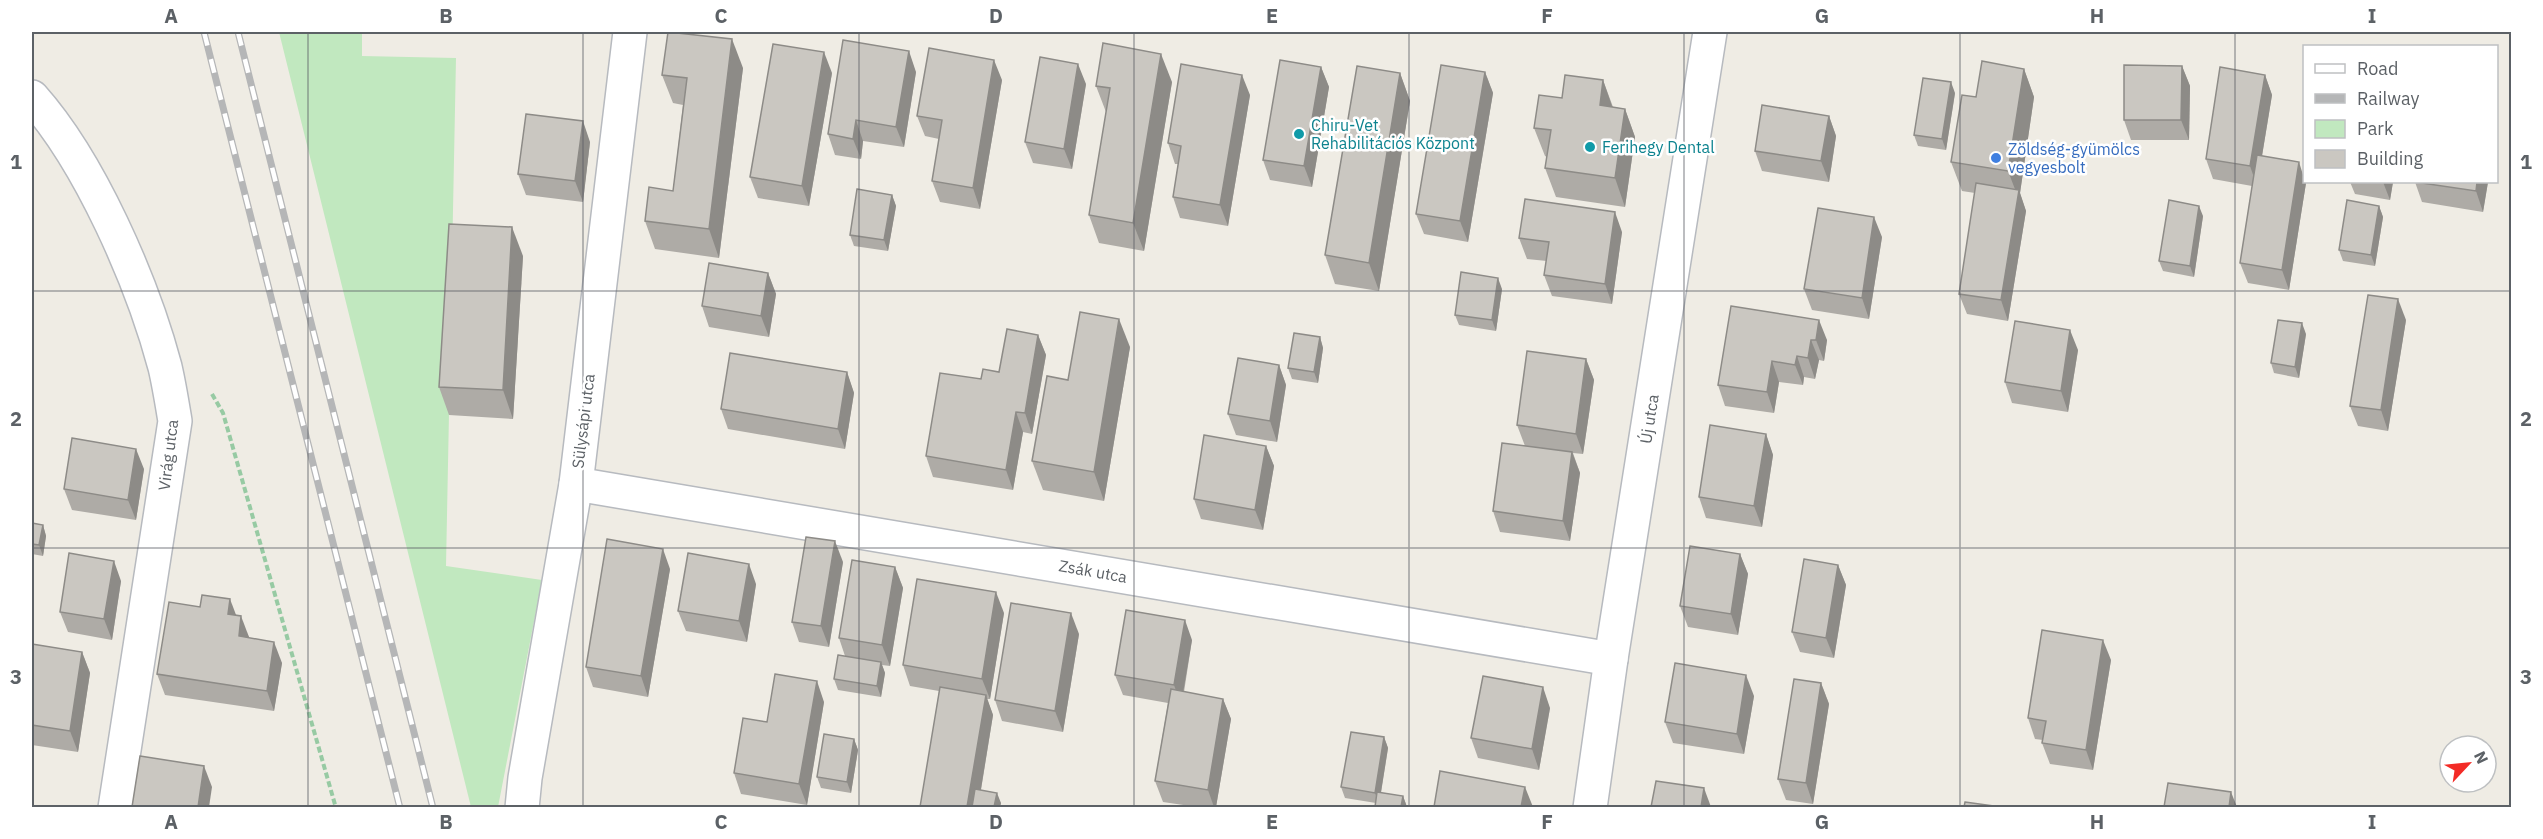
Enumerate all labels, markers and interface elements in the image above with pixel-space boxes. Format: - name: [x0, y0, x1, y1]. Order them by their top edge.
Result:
- text: A: [164, 2, 178, 29]
- text: B: [439, 2, 453, 29]
- text: C: [714, 2, 728, 29]
- text: D: [989, 2, 1003, 29]
- text: E: [1266, 2, 1278, 29]
- text: F: [1541, 2, 1553, 29]
- text: G: [1815, 2, 1829, 29]
- text: H: [2090, 2, 2104, 29]
- text: I: [2368, 2, 2376, 29]
- legend: [2303, 45, 2498, 183]
- text: Road: [2357, 57, 2398, 80]
- text: Railway: [2357, 87, 2419, 110]
- place label: Chiru-Vet Rehabilitációs Központ: [1311, 115, 1475, 153]
- text: Park: [2357, 117, 2394, 140]
- marker: Chiru-Vet Rehabilitációs Központ: [1292, 127, 1306, 141]
- place label: Ferihegy Dental: [1602, 137, 1714, 157]
- place label: Zöldség-gyümölcs vegyesbolt: [2008, 139, 2140, 177]
- marker: Ferihegy Dental: [1583, 140, 1597, 154]
- text: Building: [2357, 147, 2424, 170]
- text: 1: [10, 148, 22, 175]
- text: 1: [2520, 148, 2532, 175]
- marker: Zöldség-gyümölcs vegyesbolt: [1989, 151, 2003, 165]
- street label: Sülysápi utca: [567, 372, 599, 469]
- street label: Új utca: [1634, 392, 1663, 445]
- text: 2: [10, 405, 22, 432]
- text: 2: [2520, 405, 2532, 432]
- street label: Virág utca: [154, 418, 182, 492]
- street label: Zsák utca: [1057, 555, 1129, 587]
- text: 3: [10, 663, 22, 690]
- text: 3: [2520, 663, 2532, 690]
- north arrow: [2438, 734, 2498, 794]
- text: N: [2470, 748, 2493, 767]
- text: A: [164, 808, 178, 835]
- text: B: [439, 808, 453, 835]
- text: C: [714, 808, 728, 835]
- text: D: [989, 808, 1003, 835]
- text: E: [1266, 808, 1278, 835]
- text: F: [1541, 808, 1553, 835]
- text: G: [1815, 808, 1829, 835]
- text: H: [2090, 808, 2104, 835]
- text: I: [2368, 808, 2376, 835]

